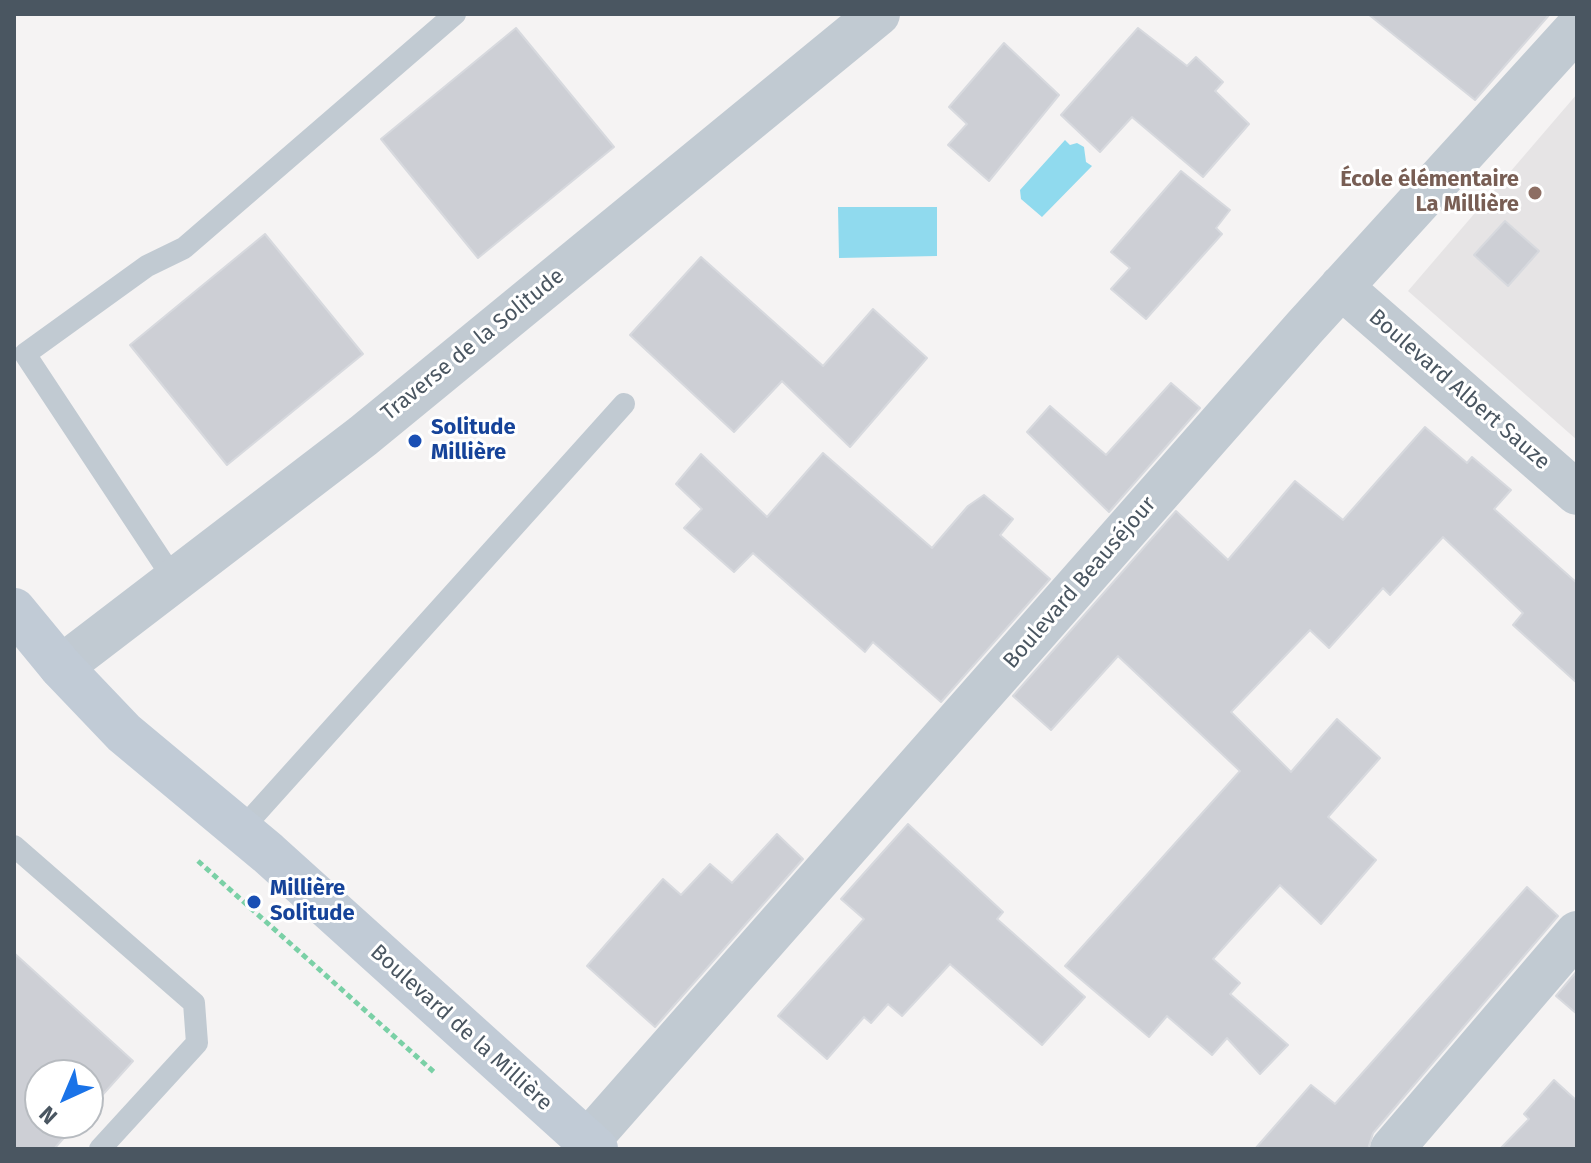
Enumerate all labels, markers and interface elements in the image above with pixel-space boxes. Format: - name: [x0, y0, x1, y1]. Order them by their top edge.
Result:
- place label: École élémentaire La Millière: [1340, 167, 1519, 218]
- marker: École élémentaire La Millière: [1526, 184, 1544, 202]
- street label: Traverse de la Solitude: [376, 263, 570, 427]
- street label: Boulevard Albert Sauze: [1363, 304, 1555, 476]
- place label: Solitude Millière: [431, 415, 516, 466]
- marker: Solitude Millière: [406, 432, 424, 450]
- street label: Boulevard Beauséjour: [998, 492, 1162, 674]
- place label: Millière Solitude: [270, 876, 355, 928]
- marker: Millière Solitude: [245, 893, 263, 911]
- street label: Boulevard de la Millière: [365, 939, 557, 1117]
- north arrow: [24, 1059, 104, 1139]
- text: N: [34, 1100, 63, 1130]

